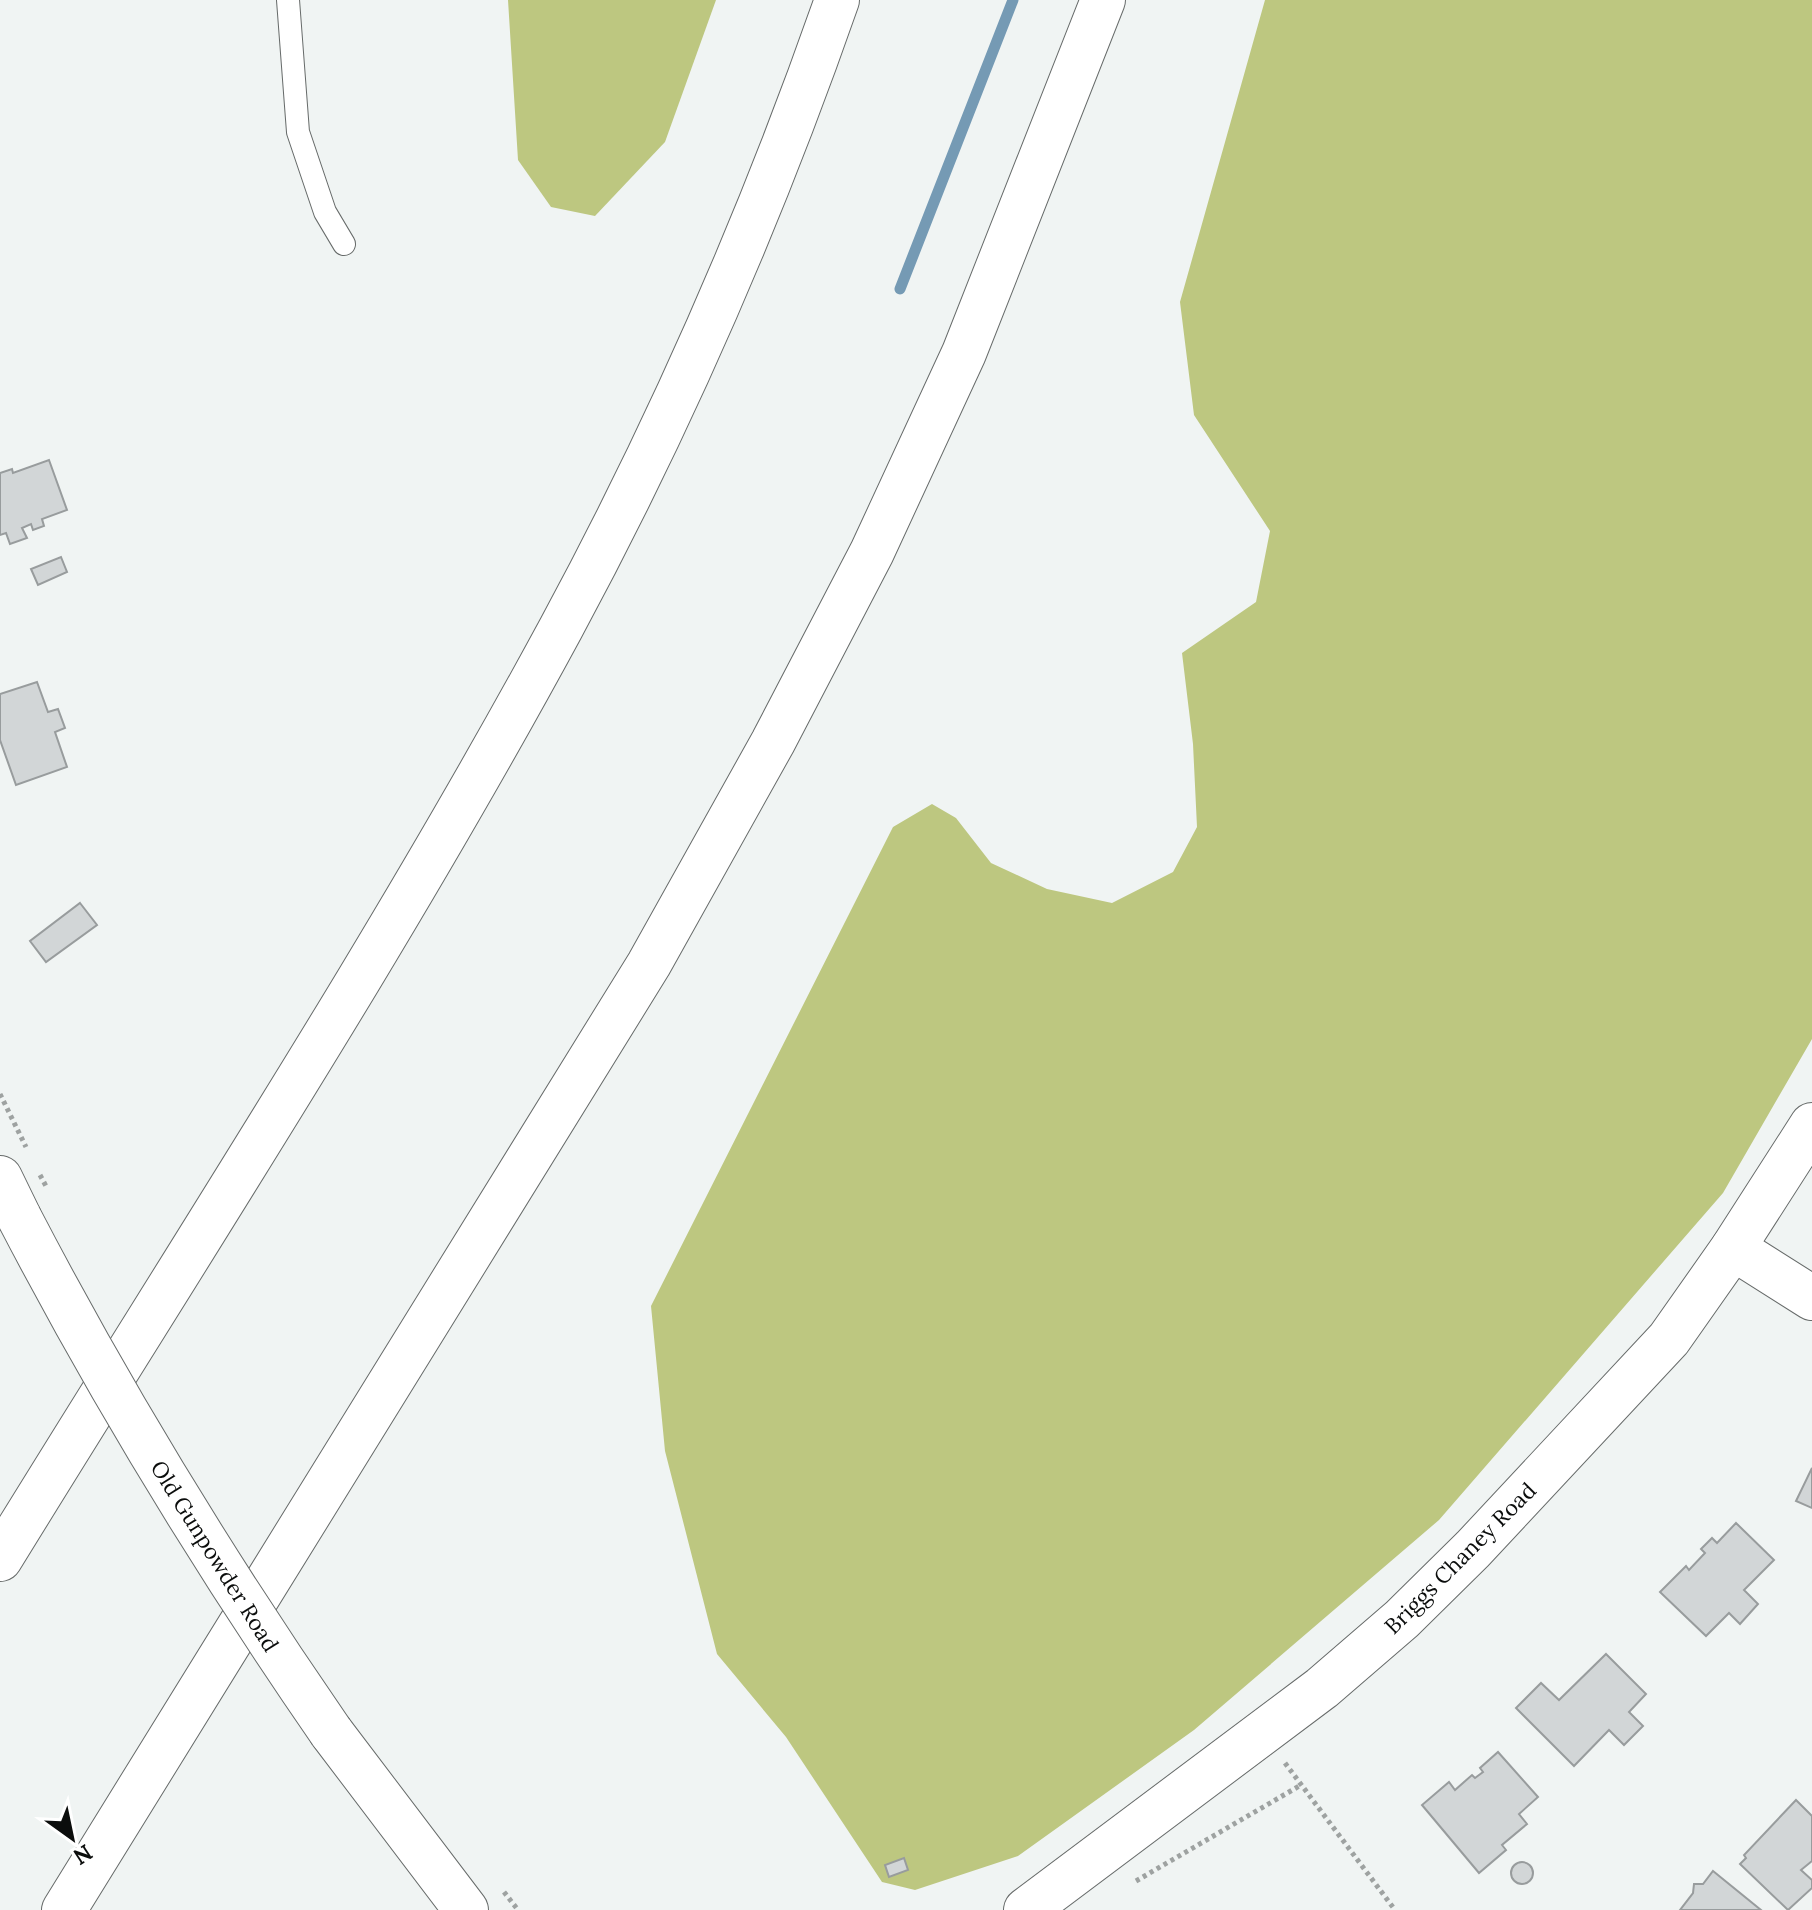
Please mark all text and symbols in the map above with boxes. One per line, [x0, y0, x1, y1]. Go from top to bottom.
street label: Old Gunpowder Road [145, 1455, 285, 1657]
street label: Briggs Chaney Road [1378, 1476, 1542, 1640]
north arrow [32, 1798, 112, 1878]
text: N [68, 1838, 98, 1871]

